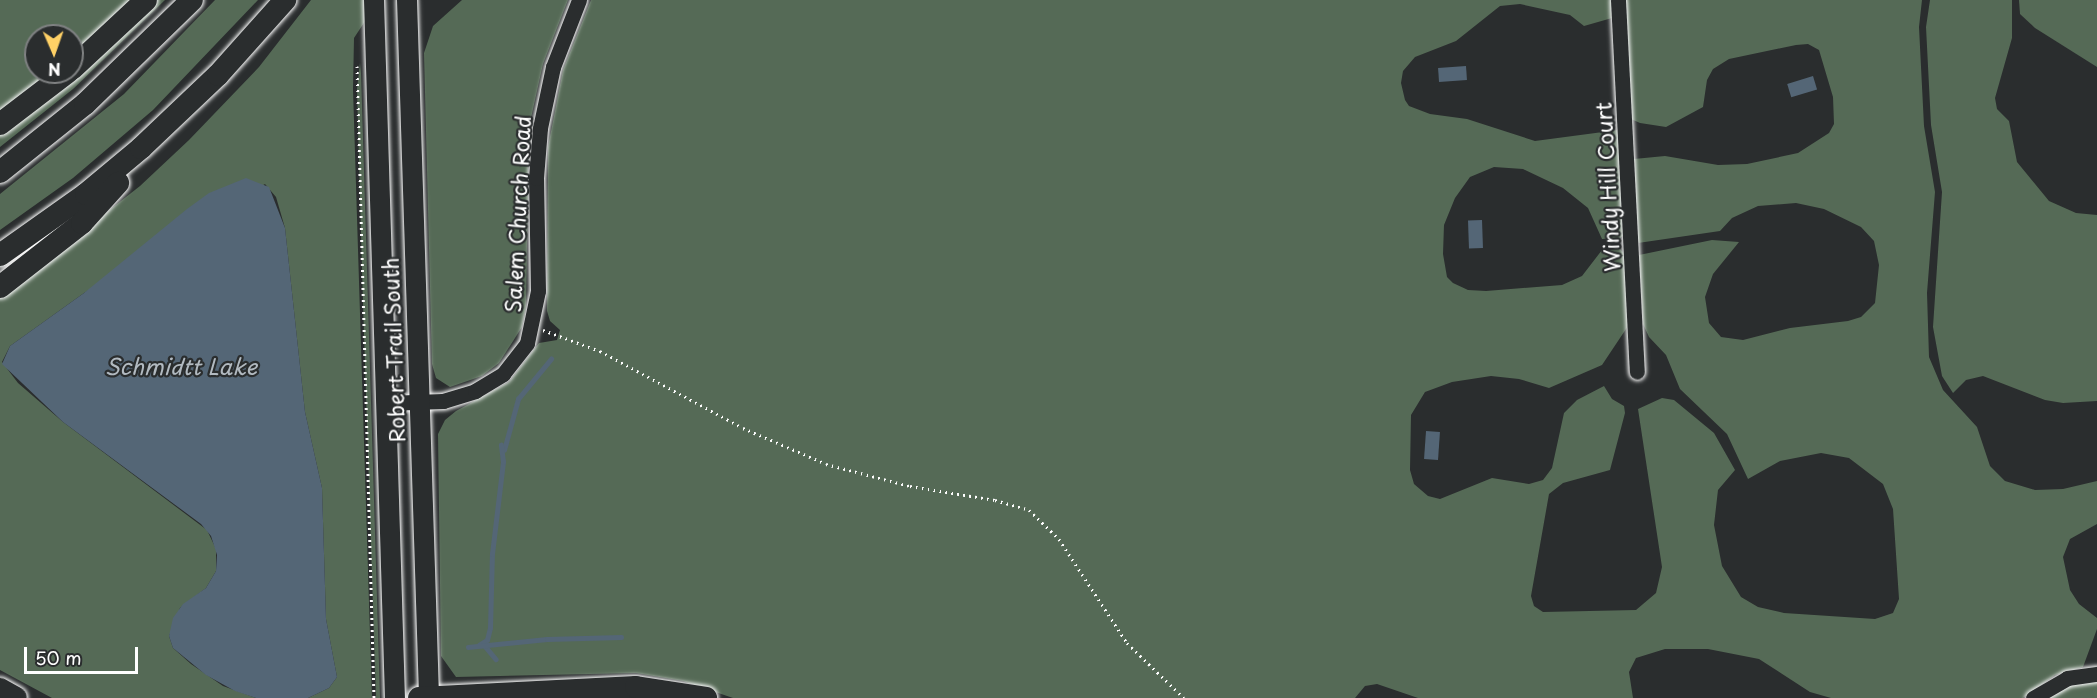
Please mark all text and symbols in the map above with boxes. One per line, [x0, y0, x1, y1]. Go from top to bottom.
north arrow [24, 24, 84, 84]
text: N [48, 58, 61, 82]
street label: Windy Hill Court [1590, 102, 1624, 272]
street label: Salem Church Road [499, 113, 535, 315]
street label: Robert Trail South [377, 257, 409, 443]
water label: Schmidtt Lake [104, 353, 258, 379]
scale bar [27, 635, 141, 673]
text: 50 m [35, 644, 82, 671]

